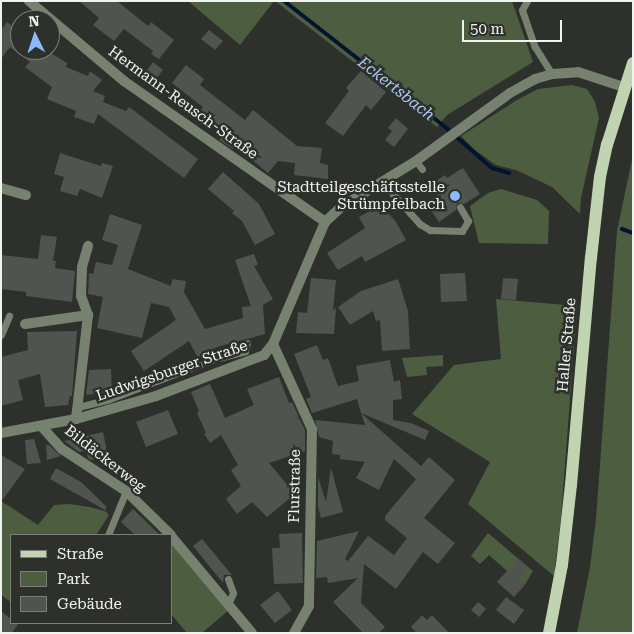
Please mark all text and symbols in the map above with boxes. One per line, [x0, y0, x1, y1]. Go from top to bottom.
north arrow [10, 10, 60, 60]
scale bar [464, 10, 564, 42]
text: N [28, 13, 40, 29]
text: 50 m [470, 20, 504, 38]
street label: Hermann-Reusch-Straße [105, 43, 261, 163]
water label: Eckertsbach [354, 53, 438, 125]
place label: Stadtteilgeschäftsstelle Strümpfelbach [277, 178, 445, 213]
marker: Stadtteilgeschäftsstelle Strümpfelbach [449, 190, 461, 202]
street label: Haller Straße [554, 297, 580, 393]
street label: Ludwigsburger Straße [94, 337, 250, 405]
street label: Bildäckerweg [61, 422, 149, 496]
street label: Flurstraße [285, 449, 305, 523]
legend [10, 534, 172, 624]
text: Straße [57, 545, 104, 563]
text: Park [57, 570, 90, 588]
text: Gebäude [57, 595, 122, 613]

